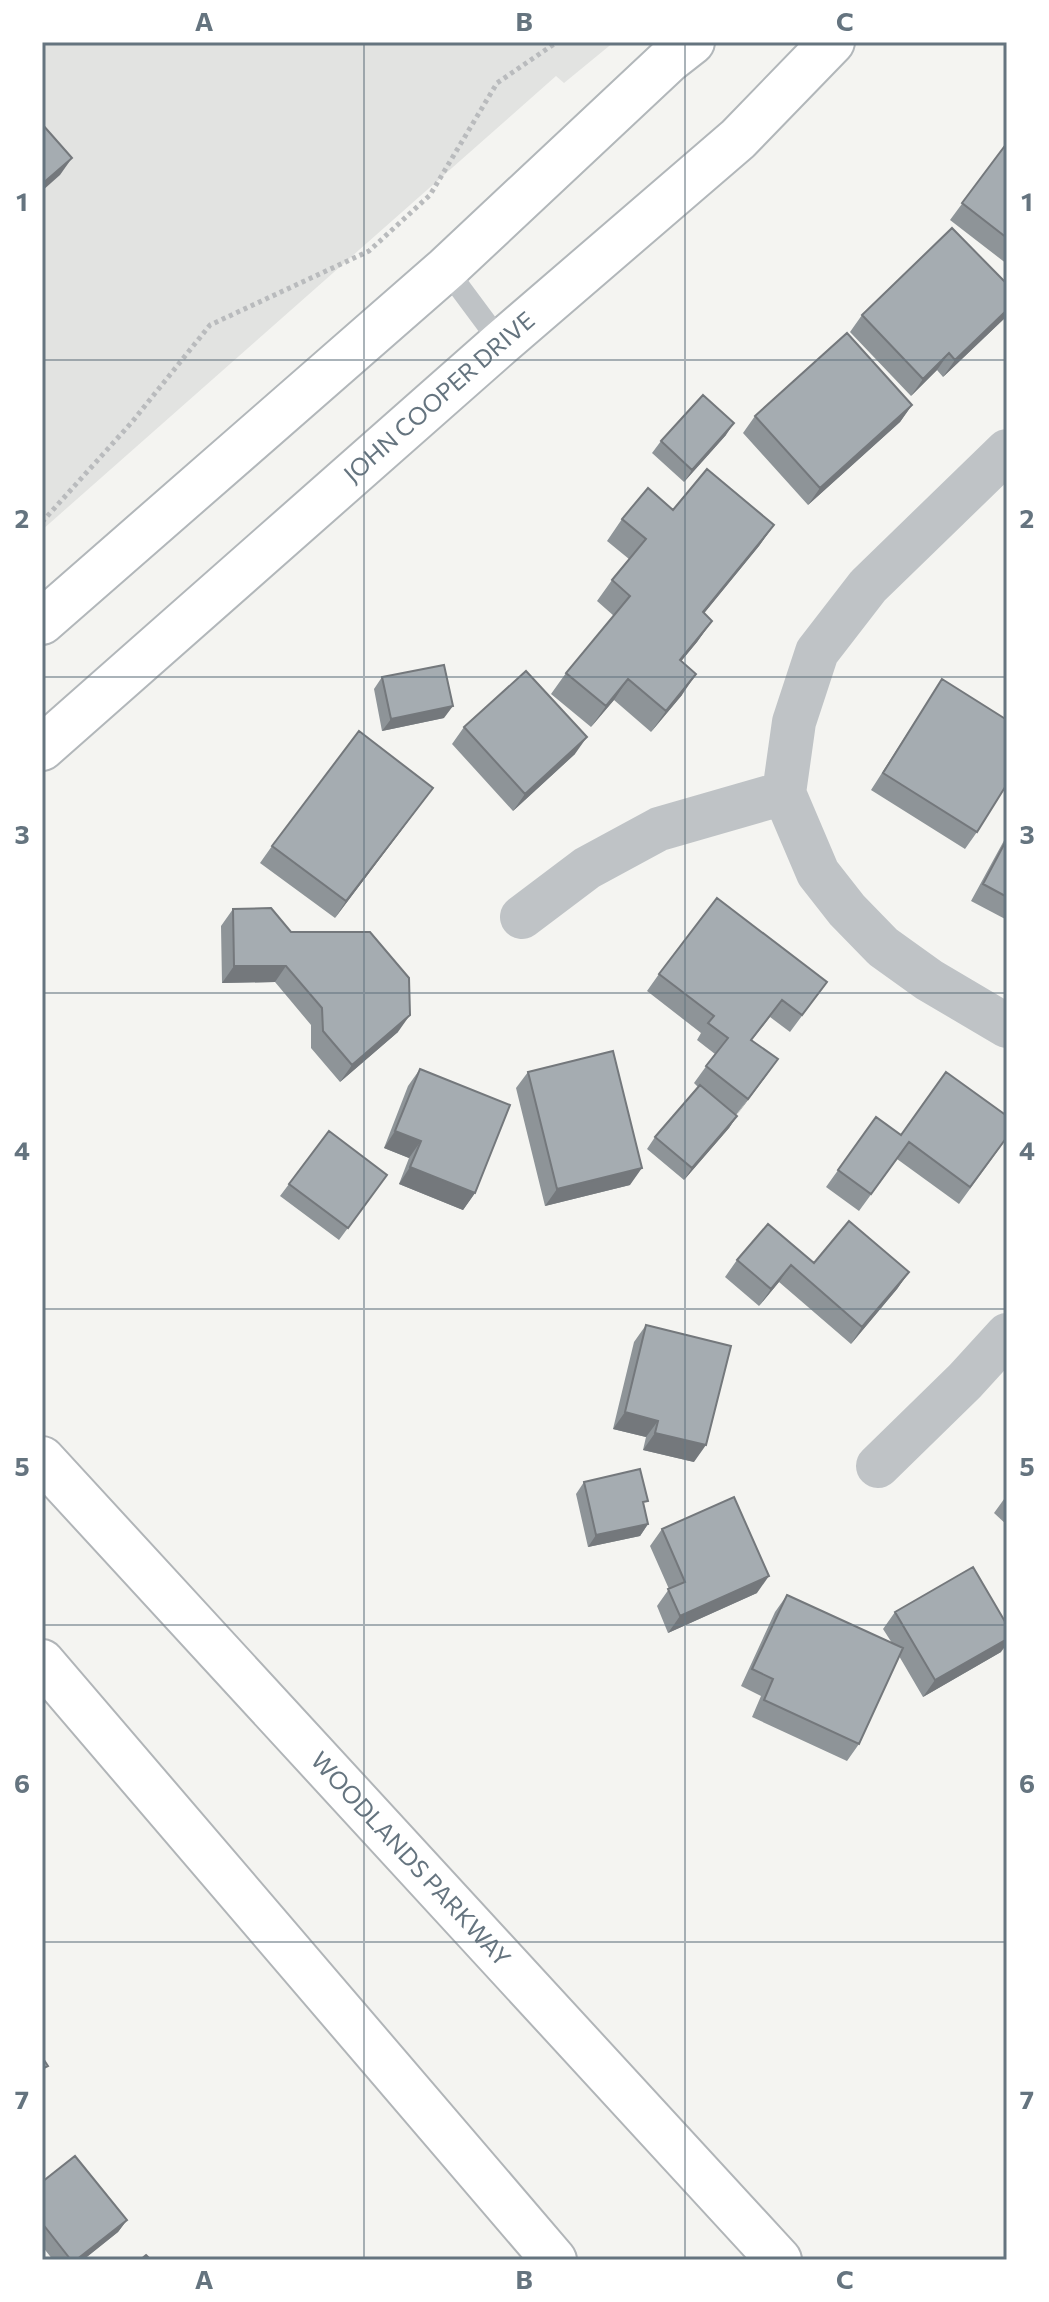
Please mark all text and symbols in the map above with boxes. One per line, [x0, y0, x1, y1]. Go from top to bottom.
text: A [195, 5, 214, 36]
text: B [515, 5, 533, 36]
text: C [836, 5, 854, 36]
text: 1 [16, 185, 28, 216]
text: 1 [1021, 185, 1033, 216]
street label: JOHN COOPER DRIVE [337, 305, 540, 488]
text: 2 [15, 502, 29, 533]
text: 2 [1020, 502, 1034, 533]
text: 3 [14, 818, 30, 849]
text: 3 [1019, 818, 1035, 849]
text: 4 [14, 1134, 30, 1165]
text: 4 [1019, 1134, 1035, 1165]
text: 5 [14, 1450, 30, 1481]
text: 5 [1019, 1450, 1035, 1481]
street label: WOODLANDS PARKWAY [306, 1745, 518, 1972]
text: 6 [14, 1767, 30, 1798]
text: 6 [1019, 1767, 1035, 1798]
text: 7 [15, 2083, 29, 2114]
text: 7 [1020, 2083, 1034, 2114]
text: A [195, 2263, 214, 2294]
text: B [515, 2263, 533, 2294]
text: C [836, 2263, 854, 2294]

